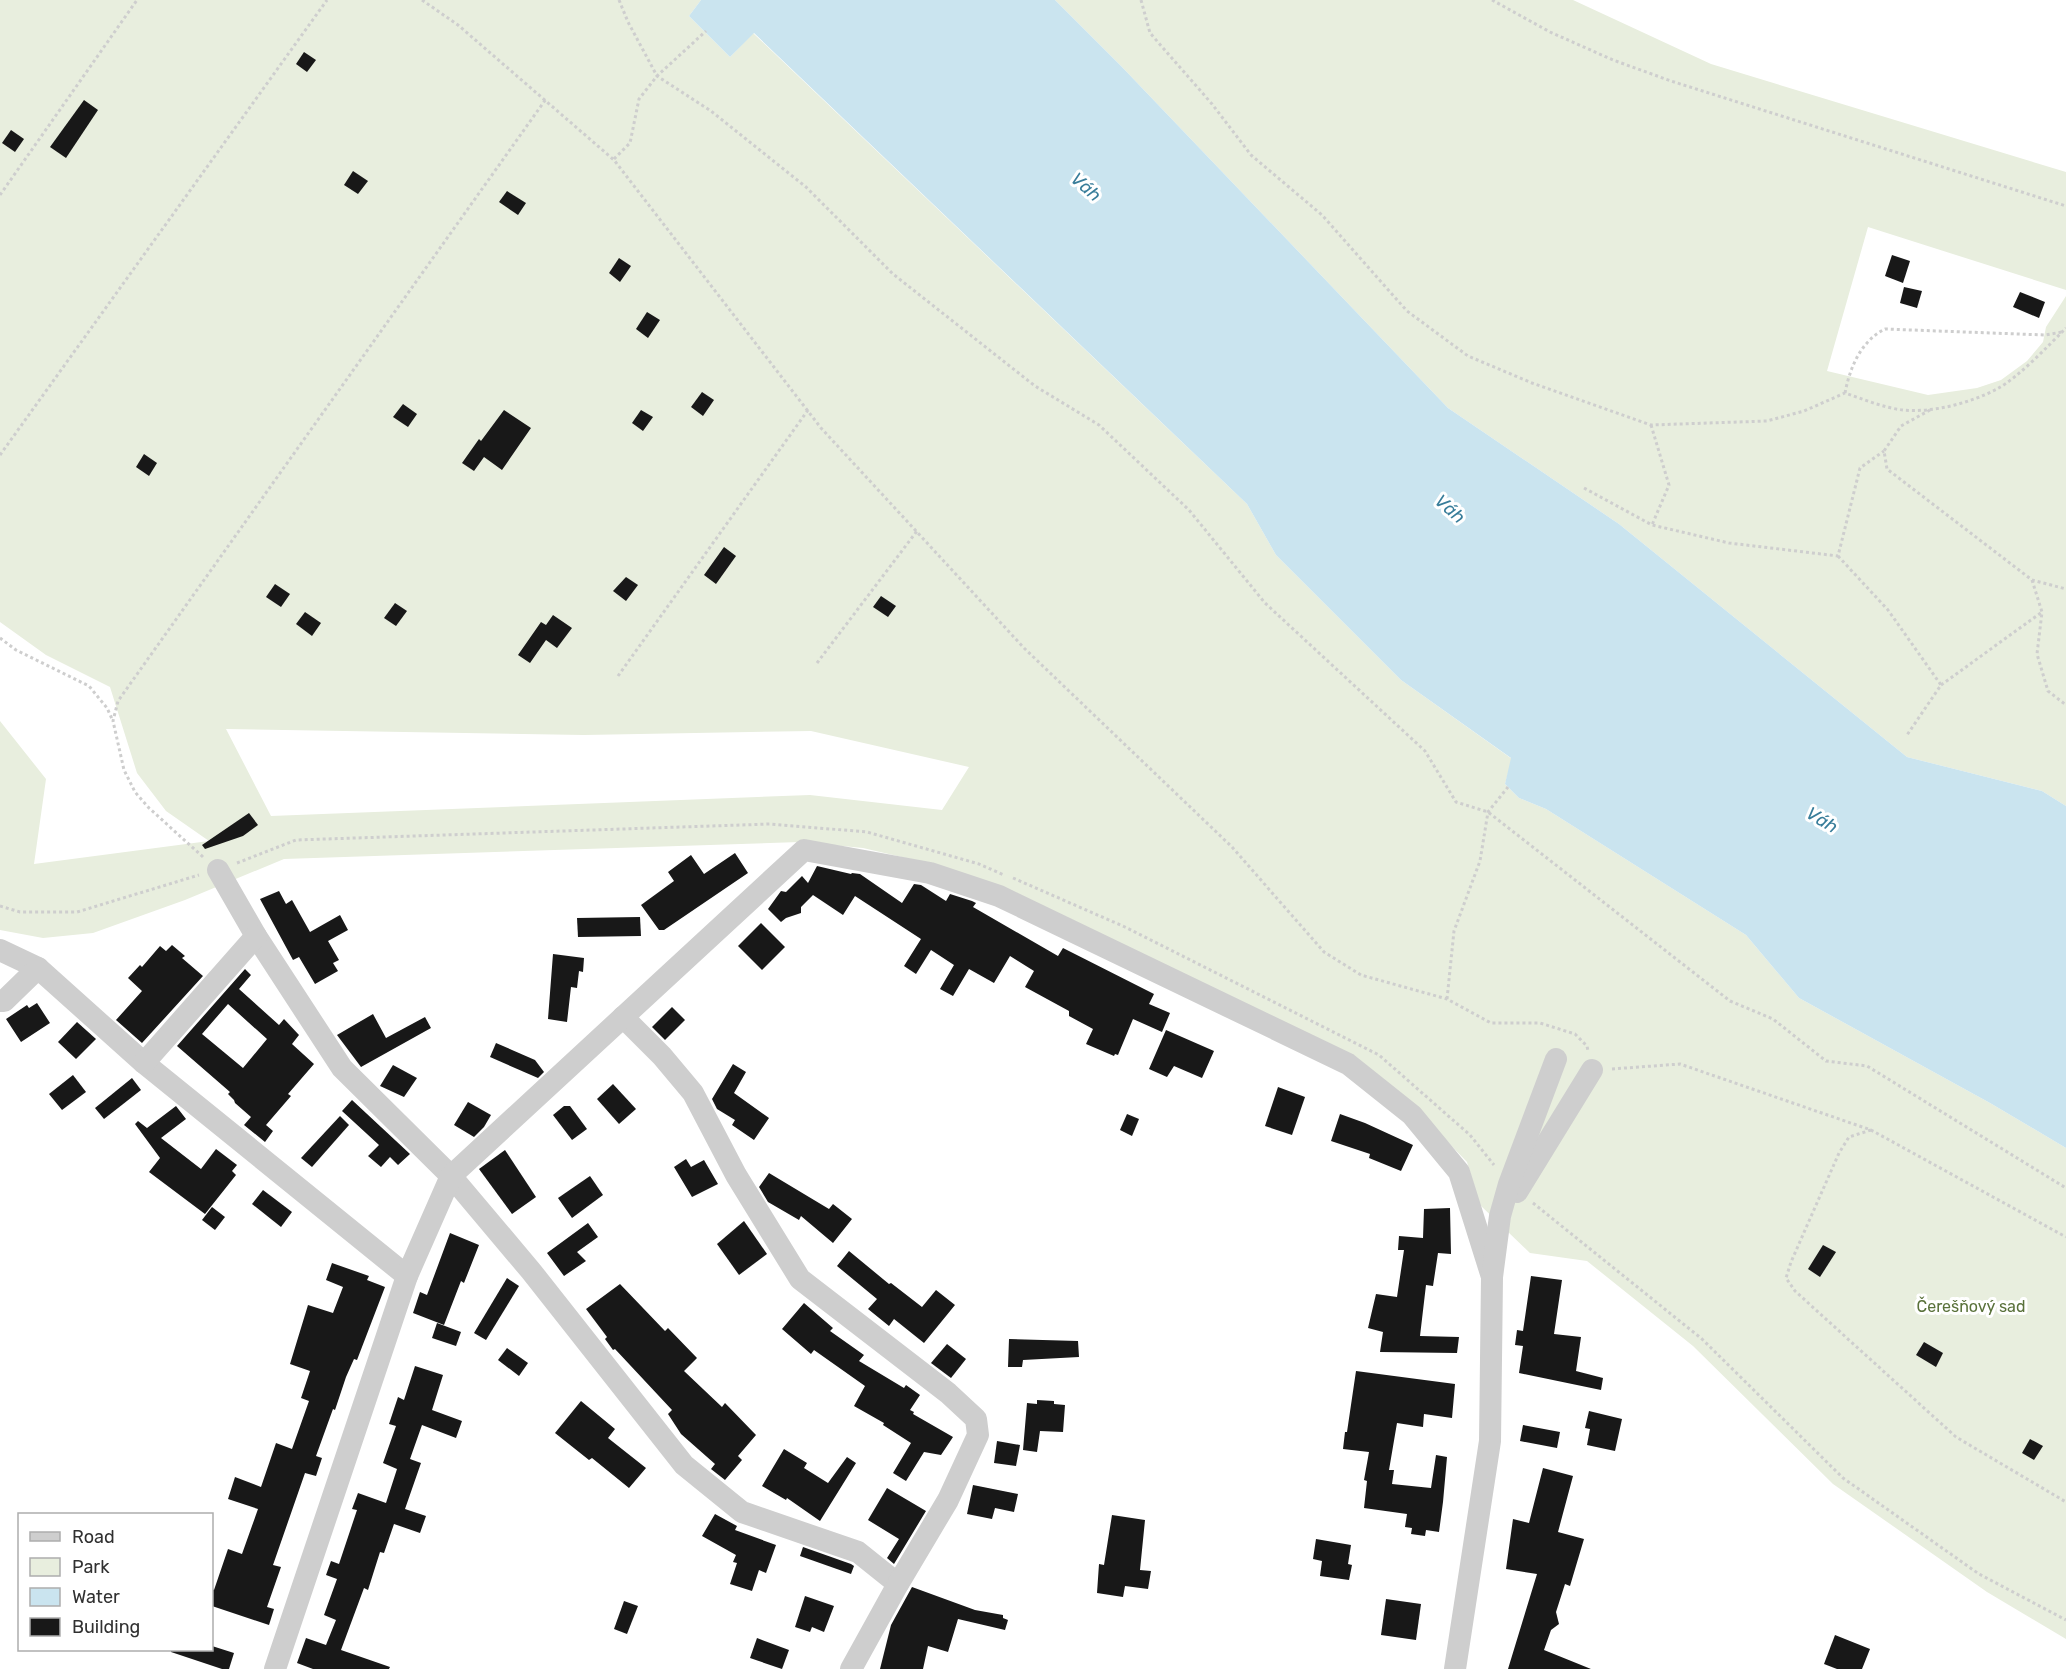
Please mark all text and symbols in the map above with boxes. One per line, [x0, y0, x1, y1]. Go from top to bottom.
water label: Váh [1066, 168, 1106, 206]
water label: Váh [1430, 490, 1470, 528]
water label: Váh [1802, 802, 1842, 838]
park label: Čerešňový sad [1917, 1296, 2025, 1316]
legend [18, 1513, 213, 1651]
text: Road [72, 1526, 115, 1548]
text: Park [72, 1556, 110, 1578]
text: Water [72, 1586, 120, 1608]
text: Building [72, 1616, 140, 1638]

